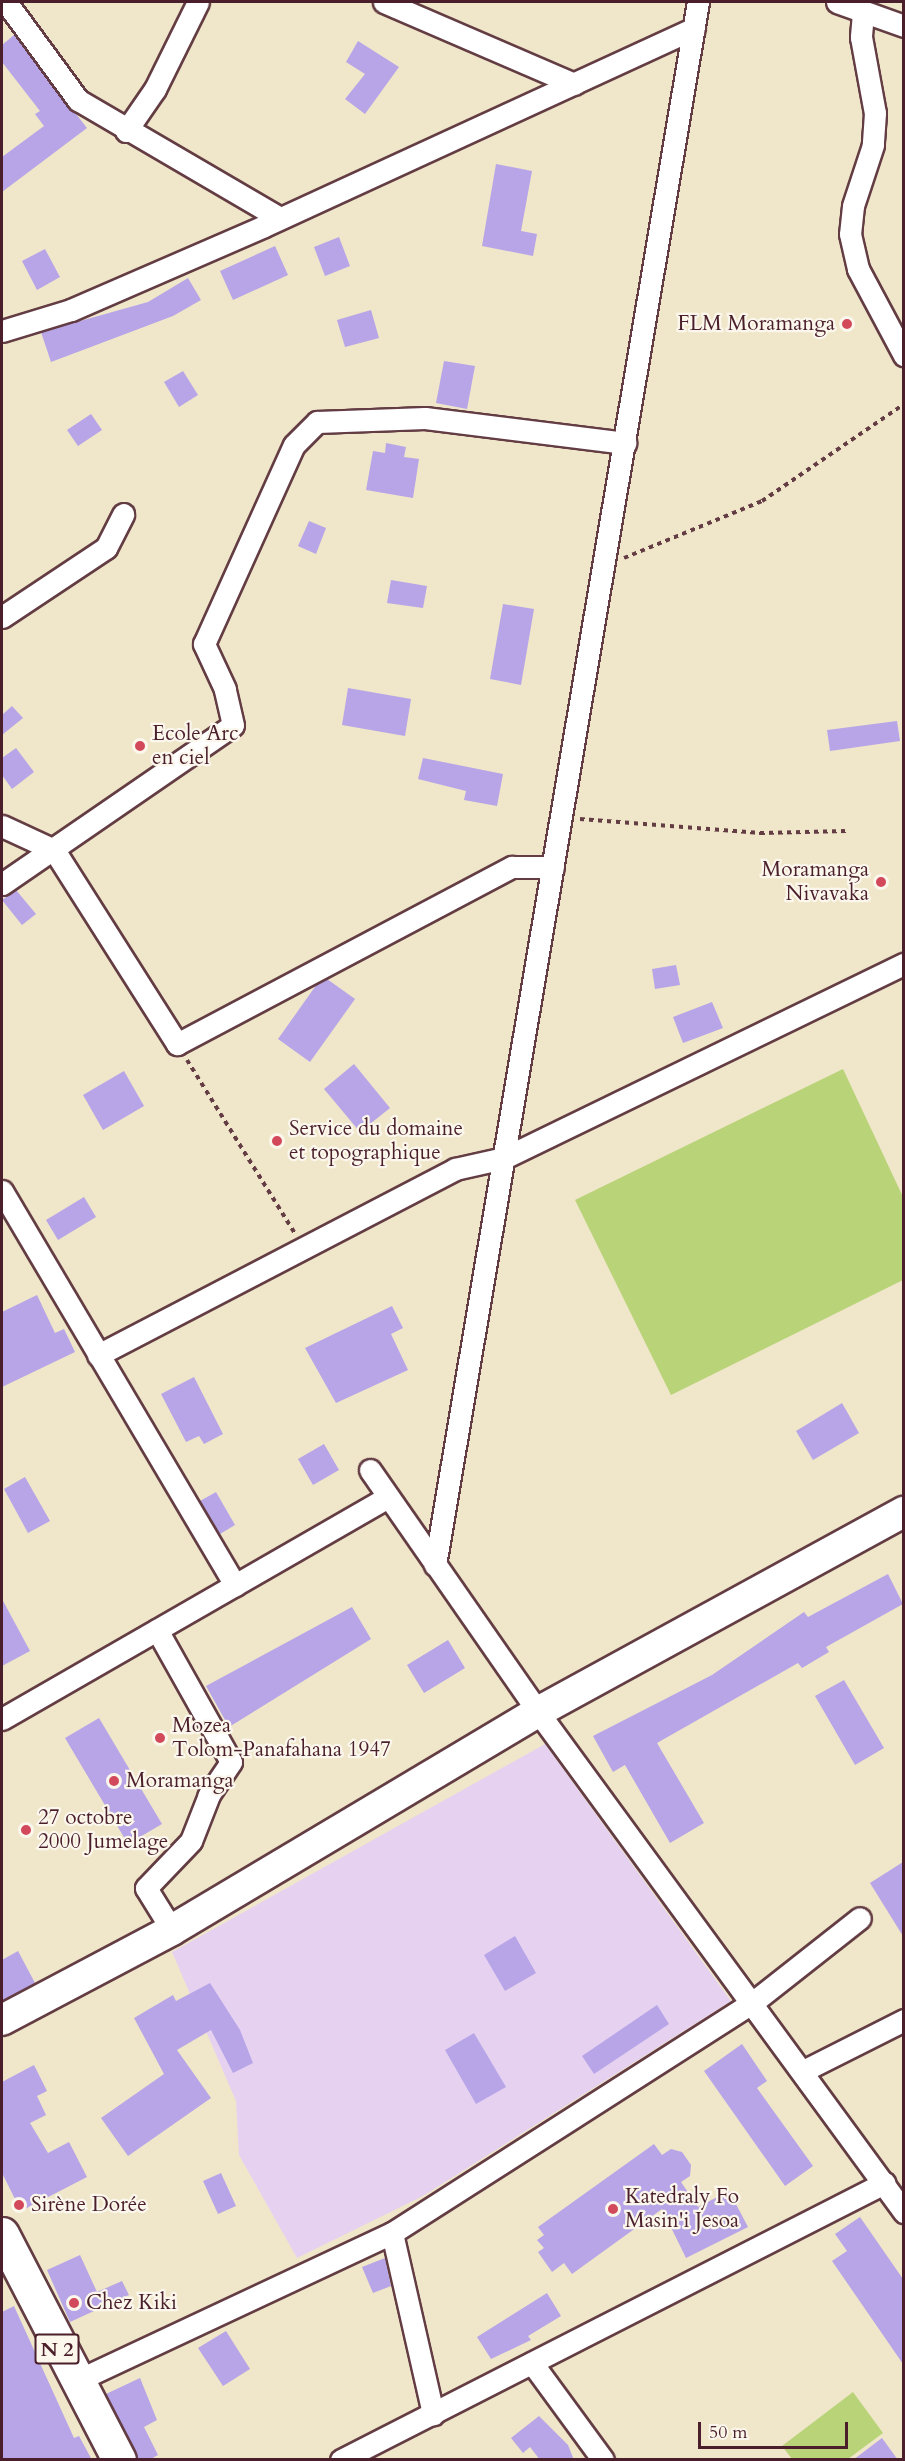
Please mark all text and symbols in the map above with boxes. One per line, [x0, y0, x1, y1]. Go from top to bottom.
place label: FLM Moramanga [677, 311, 835, 337]
marker: FLM Moramanga [840, 317, 854, 331]
place label: Ecole Arc en ciel [152, 721, 239, 771]
marker: Ecole Arc en ciel [133, 739, 147, 753]
place label: Moramanga Nivavaka [762, 857, 869, 907]
marker: Moramanga Nivavaka [874, 875, 888, 889]
place label: Service du domaine et topographique [289, 1116, 463, 1166]
marker: Service du domaine et topographique [270, 1134, 284, 1148]
place label: Mozea Tolom-Panafahana 1947 [172, 1713, 391, 1763]
marker: Mozea Tolom-Panafahana 1947 [153, 1731, 167, 1745]
place label: Moramanga [126, 1768, 233, 1794]
marker: Moramanga [107, 1774, 121, 1788]
place label: 27 octobre 2000 Jumelage [38, 1805, 168, 1855]
marker: 27 octobre 2000 Jumelage [19, 1823, 33, 1837]
place label: Katedraly Fo Masin'i Jesoa [625, 2184, 739, 2234]
place label: Sirène Dorée [31, 2192, 147, 2218]
marker: Sirène Dorée [12, 2198, 26, 2212]
marker: Katedraly Fo Masin'i Jesoa [606, 2202, 620, 2216]
place label: Chez Kiki [86, 2290, 177, 2316]
marker: Chez Kiki [67, 2296, 81, 2310]
road number: N 2 [34, 2332, 80, 2366]
scale bar [701, 2410, 851, 2448]
text: 50 m [709, 2420, 748, 2445]

